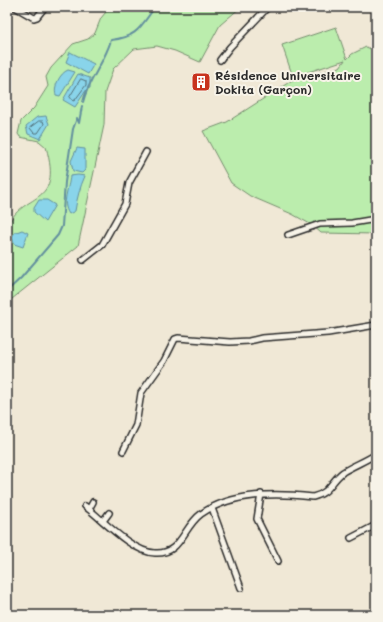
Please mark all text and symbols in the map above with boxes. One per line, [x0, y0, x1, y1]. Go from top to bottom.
place label: Résidence Universitaire Dokita (Garçon) [215, 67, 361, 97]
building icon: Résidence Universitaire Dokita (Garçon) [190, 71, 212, 93]

